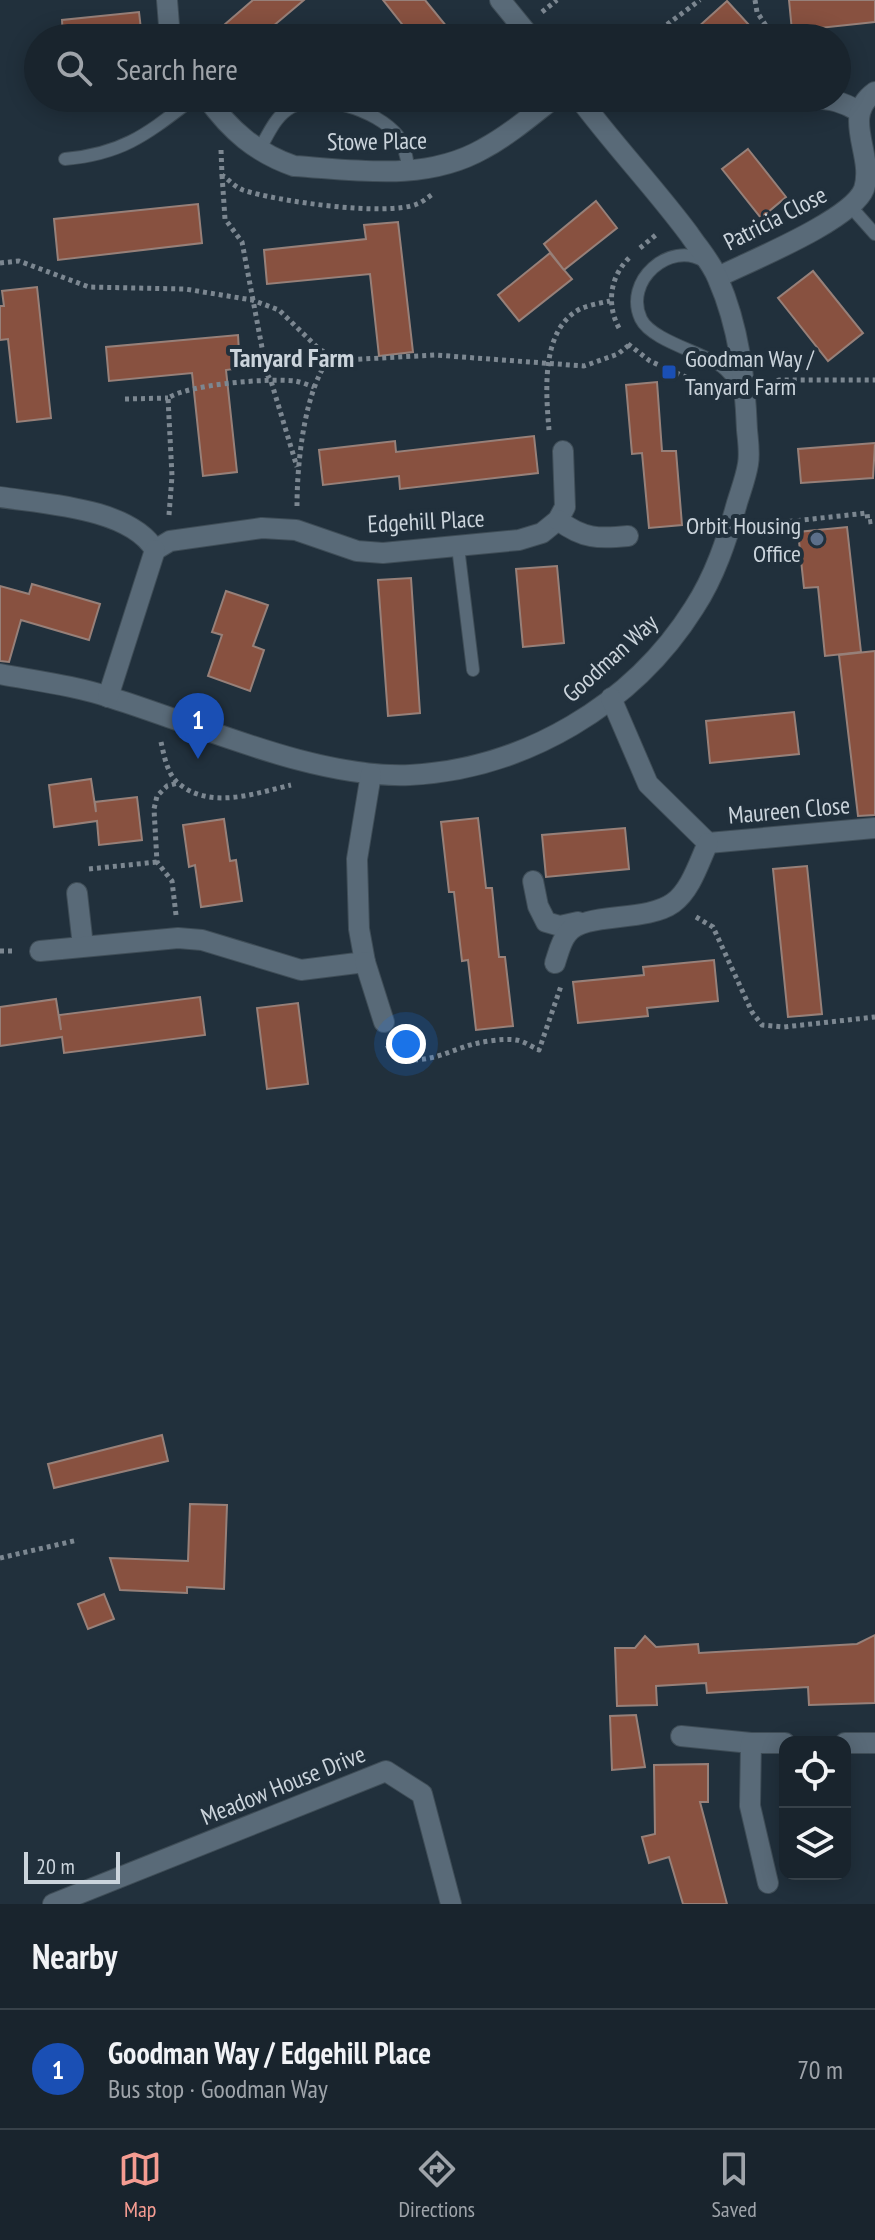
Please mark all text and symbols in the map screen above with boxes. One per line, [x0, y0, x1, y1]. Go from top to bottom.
search box [24, 24, 851, 112]
icon: search [52, 46, 96, 90]
text: Search here [116, 49, 238, 88]
street label: Stowe Place [327, 125, 427, 157]
street label: Patricia Close [718, 179, 832, 257]
district label: Tanyard Farm [230, 341, 354, 374]
place label: Goodman Way / Tanyard Farm [685, 343, 815, 402]
marker: Goodman Way / Tanyard Farm [660, 363, 678, 381]
street label: Edgehill Place [367, 502, 485, 540]
place label: Orbit Housing Office [686, 510, 801, 569]
marker: Orbit Housing Office [808, 530, 826, 548]
street label: Goodman Way [556, 607, 664, 709]
pin: 1 [172, 693, 224, 759]
street label: Maureen Close [727, 789, 851, 831]
your location [386, 1024, 426, 1064]
map controls [779, 1736, 851, 1880]
button: locate [779, 1736, 851, 1808]
street label: Meadow House Drive [196, 1738, 370, 1832]
button: layers [779, 1808, 851, 1880]
scale bar [24, 1848, 120, 1884]
text: 20 m [36, 1852, 75, 1880]
text: Nearby [32, 1934, 117, 1978]
text: Goodman Way / Edgehill Place [108, 2033, 431, 2072]
text: 1 [52, 2053, 64, 2086]
text: 70 m [797, 2053, 843, 2086]
text: Bus stop · Goodman Way [108, 2072, 328, 2105]
tab: Map [118, 2147, 162, 2223]
tab: Directions [399, 2147, 475, 2223]
tab: Saved [711, 2147, 757, 2223]

